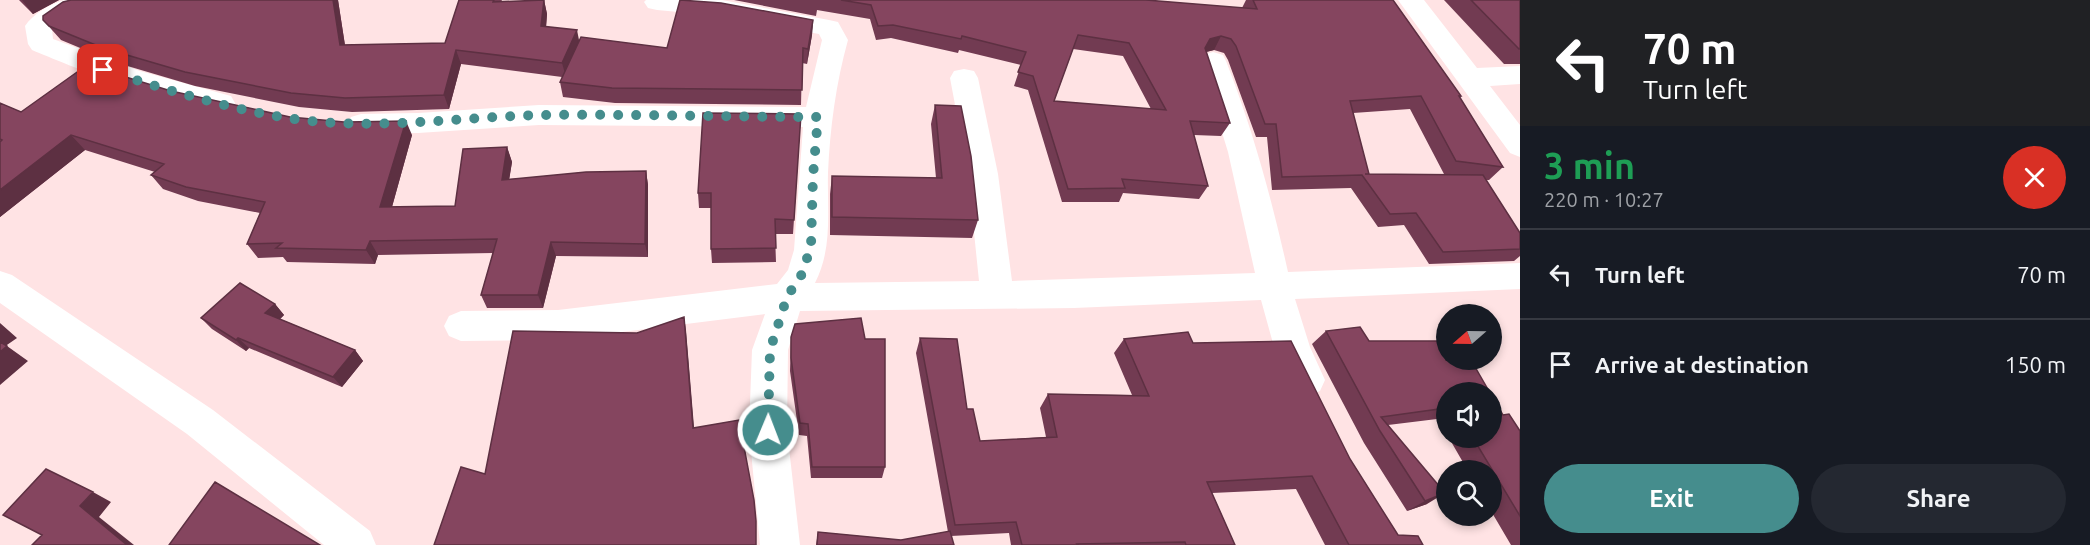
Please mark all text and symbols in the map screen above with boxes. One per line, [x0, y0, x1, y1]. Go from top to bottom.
icon: left [1544, 24, 1622, 102]
text: 70 m [1643, 25, 1737, 72]
pin [77, 44, 128, 95]
icon: arrive [86, 53, 119, 86]
text: Turn left [1643, 74, 1747, 104]
text: 3 min [1544, 145, 1635, 186]
button: close [2003, 146, 2066, 209]
text: 220 m · 10:27 [1544, 188, 1664, 211]
icon: left [1544, 258, 1577, 291]
text: Turn left [1595, 262, 1685, 287]
text: 70 m [2017, 262, 2066, 287]
north arrow [1436, 304, 1502, 370]
map controls [1436, 304, 1502, 526]
icon: arrive [1544, 348, 1577, 381]
text: Arrive at destination [1595, 352, 1809, 377]
text: 150 m [2005, 352, 2066, 377]
button: sound [1436, 382, 1502, 448]
position arrow [736, 398, 800, 462]
button: search [1436, 460, 1502, 526]
button: Exit [1544, 464, 1799, 533]
button: Share [1811, 464, 2066, 533]

